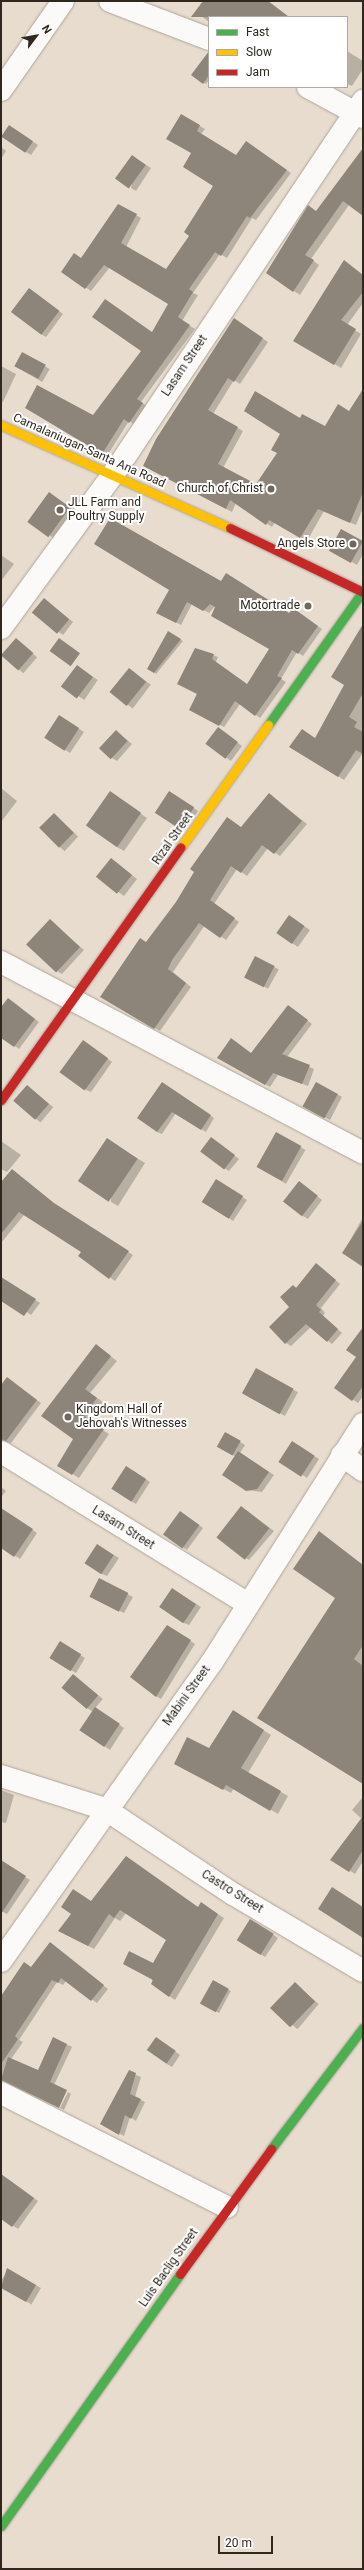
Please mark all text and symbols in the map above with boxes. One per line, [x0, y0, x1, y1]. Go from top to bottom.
north arrow [16, 16, 56, 56]
legend [208, 16, 348, 88]
text: N [39, 23, 54, 36]
text: Fast [246, 25, 269, 39]
text: Slow [246, 45, 272, 59]
text: Jam [246, 65, 270, 79]
street label: Lasam Street [159, 333, 211, 399]
street label: Camalaniugan-Santa Ana Road [11, 411, 167, 491]
place label: Church of Christ [177, 482, 263, 496]
marker: Church of Christ [266, 484, 276, 494]
place label: JLL Farm and Poultry Supply [68, 496, 144, 524]
marker: JLL Farm and Poultry Supply [55, 505, 65, 515]
place label: Angels Store [277, 537, 345, 551]
marker: Angels Store [348, 539, 358, 549]
place label: Motortrade [240, 599, 300, 613]
marker: Motortrade [303, 601, 313, 611]
street label: Rizal Street [150, 810, 196, 868]
place label: Kingdom Hall of Jehovah's Witnesses [76, 1403, 187, 1431]
marker: Kingdom Hall of Jehovah's Witnesses [63, 1412, 73, 1422]
street label: Lasam Street [89, 1503, 157, 1553]
street label: Mabini Street [160, 1663, 214, 1729]
street label: Castro Street [199, 1867, 265, 1917]
street label: Luis Baclig Street [137, 2226, 201, 2310]
scale bar [220, 2528, 275, 2554]
text: 20 m [225, 2536, 252, 2550]

